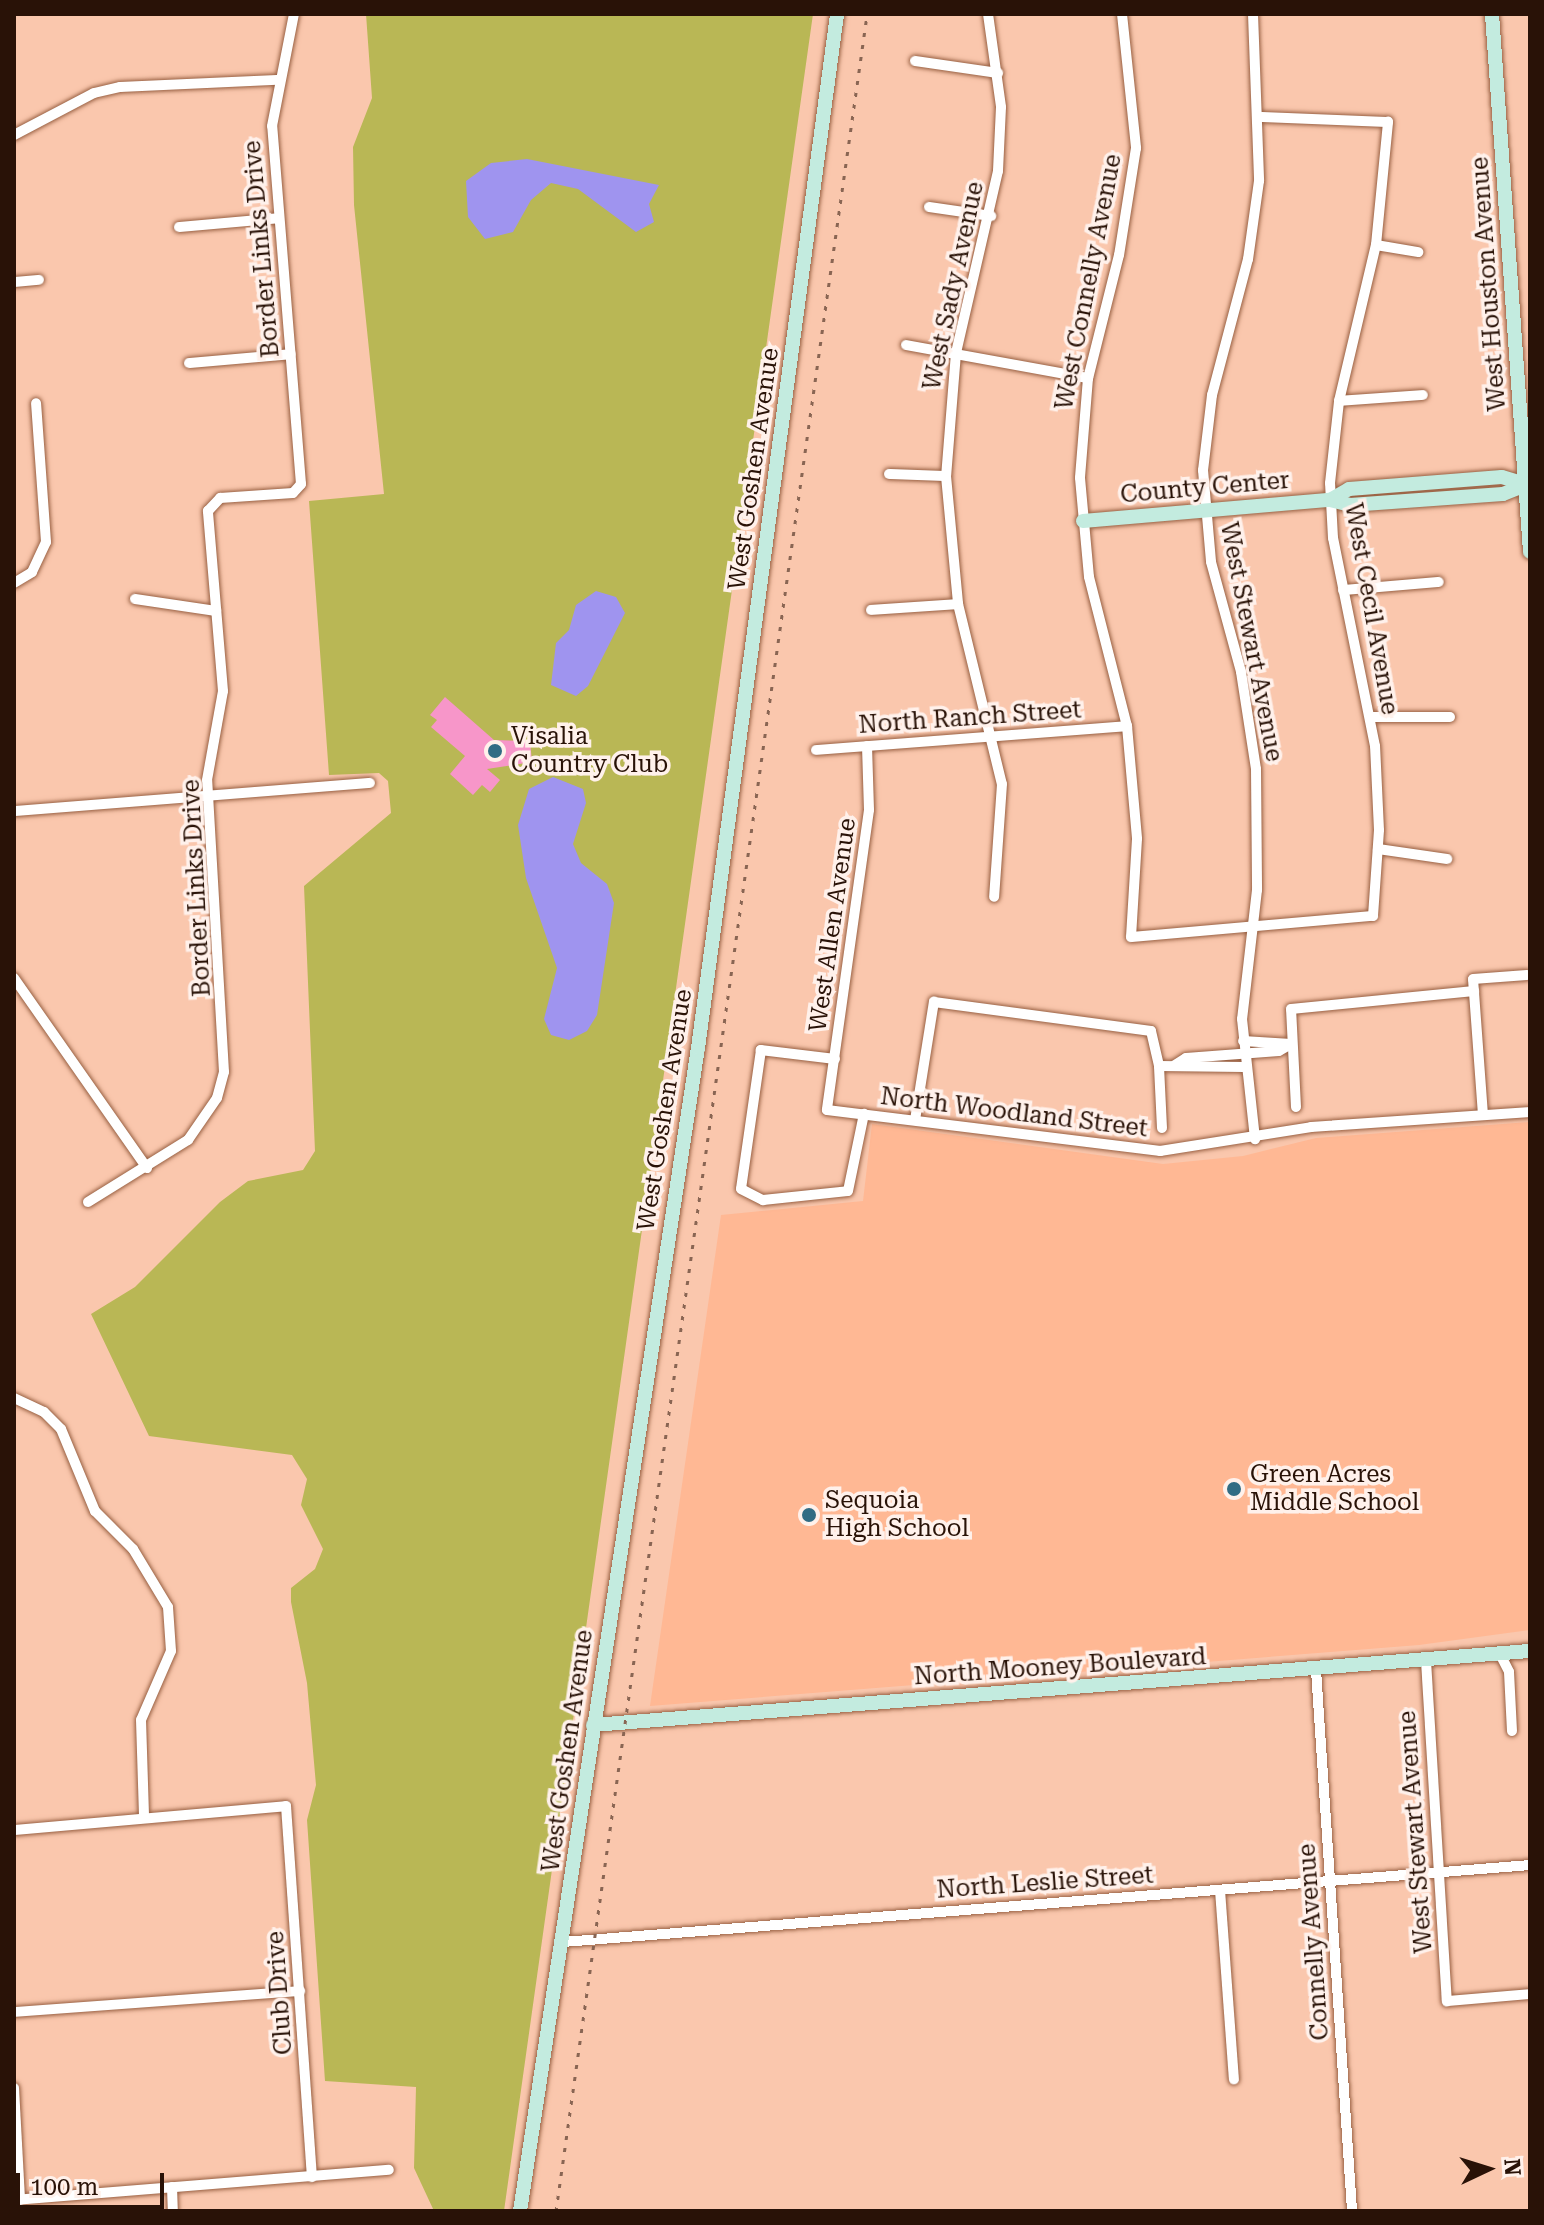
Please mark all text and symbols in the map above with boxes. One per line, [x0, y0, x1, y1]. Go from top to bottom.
street label: Border Links Drive [238, 139, 286, 359]
street label: West Connelly Avenue [1050, 152, 1128, 412]
street label: West Houston Avenue [1466, 156, 1512, 412]
street label: West Sady Avenue [918, 179, 990, 393]
street label: West Goshen Avenue [723, 346, 785, 592]
street label: County Center [1119, 466, 1291, 510]
street label: West Cecil Avenue [1338, 501, 1404, 717]
street label: West Stewart Avenue [1214, 520, 1288, 764]
street label: North Ranch Street [858, 696, 1082, 740]
place label: Visalia Country Club [511, 723, 668, 779]
marker: Visalia Country Club [486, 742, 504, 760]
street label: Border Links Drive [177, 779, 217, 997]
street label: West Allen Avenue [804, 816, 862, 1034]
street label: West Goshen Avenue [632, 987, 698, 1233]
street label: North Woodland Street [879, 1082, 1149, 1144]
place label: Green Acres Middle School [1250, 1461, 1419, 1517]
marker: Green Acres Middle School [1225, 1480, 1243, 1498]
place label: Sequoia High School [825, 1487, 969, 1543]
marker: Sequoia High School [800, 1506, 818, 1524]
street label: West Goshen Avenue [537, 1628, 599, 1874]
street label: North Mooney Boulevard [913, 1642, 1207, 1692]
street label: West Stewart Avenue [1393, 1710, 1439, 1954]
street label: Connelly Avenue [1293, 1843, 1335, 2041]
street label: North Leslie Street [936, 1861, 1154, 1905]
street label: Club Drive [261, 1930, 299, 2056]
north arrow [1448, 2129, 1528, 2209]
scale bar [20, 2157, 168, 2207]
text: N [1499, 2158, 1526, 2177]
text: 100 m [30, 2173, 98, 2201]

